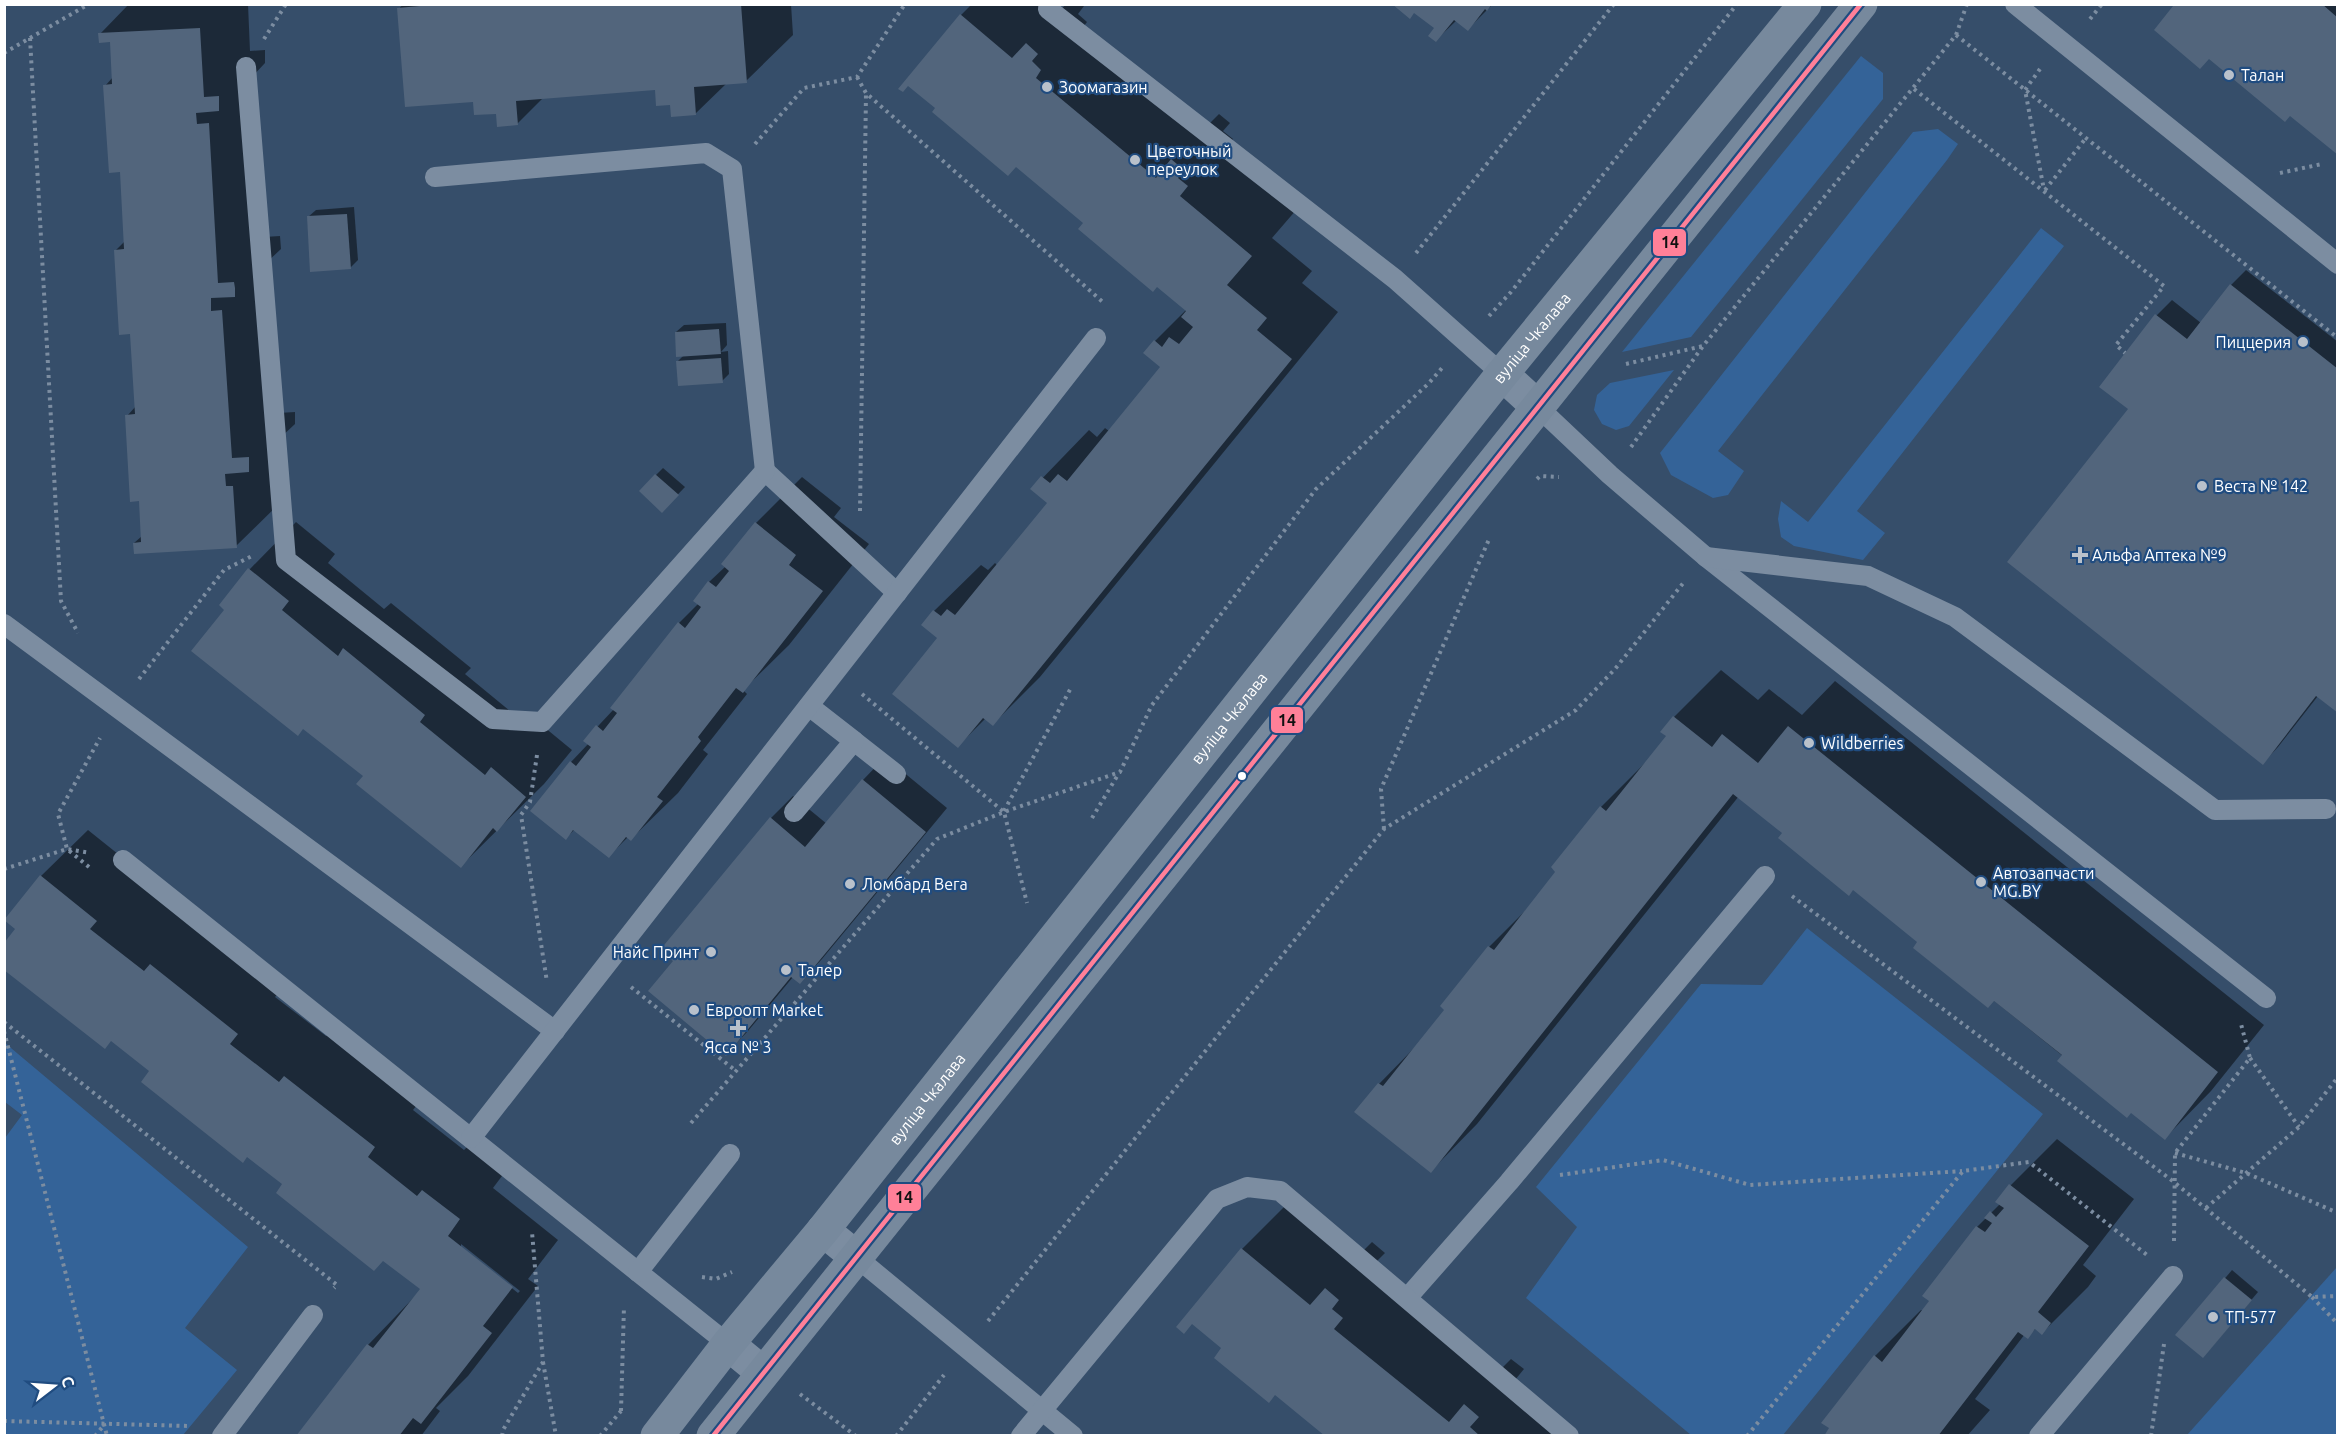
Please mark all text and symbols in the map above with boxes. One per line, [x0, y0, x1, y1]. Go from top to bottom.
place label: Талан [2241, 66, 2284, 84]
marker: Талан [2222, 68, 2236, 82]
place label: Зоомагазин [1059, 78, 1148, 96]
marker: Зоомагазин [1040, 80, 1054, 94]
place label: Цветочный переулок [1147, 142, 1232, 178]
marker: Цветочный переулок [1128, 153, 1142, 167]
line badge: 14 [1652, 228, 1687, 257]
text: 14 [1661, 233, 1679, 251]
street label: вуліца Чкалава [1489, 289, 1574, 387]
place label: Пиццерия [2216, 333, 2291, 351]
marker: Пиццерия [2296, 335, 2310, 349]
place label: Веста № 142 [2214, 477, 2308, 495]
marker: Веста № 142 [2195, 479, 2209, 493]
place label: Альфа Аптека №9 [2092, 546, 2227, 564]
marker: Альфа Аптека №9 [2073, 548, 2087, 562]
street label: вуліца Чкалава [1187, 669, 1271, 767]
line badge: 14 [1270, 706, 1304, 734]
text: 14 [1278, 711, 1296, 729]
place label: Wildberries [1821, 734, 1904, 752]
marker: Wildberries [1802, 736, 1816, 750]
unlabelled marker [1236, 770, 1248, 782]
place label: Автозапчасти MG.BY [1993, 864, 2094, 900]
place label: Ломбард Вега [862, 875, 968, 893]
marker: Автозапчасти MG.BY [1974, 875, 1988, 889]
marker: Ломбард Вега [843, 877, 857, 891]
place label: Найс Принт [613, 943, 699, 961]
marker: Найс Принт [704, 945, 718, 959]
place label: Талер [798, 961, 842, 979]
marker: Талер [779, 963, 793, 977]
place label: Евроопт Market [706, 1001, 824, 1019]
marker: Евроопт Market [687, 1003, 701, 1017]
marker: Ясса № 3 [731, 1021, 745, 1035]
place label: Ясса № 3 [704, 1038, 772, 1056]
street label: вуліца Чкалава [885, 1049, 969, 1148]
line badge: 14 [887, 1183, 922, 1212]
text: 14 [895, 1188, 913, 1206]
place label: ТП-577 [2225, 1308, 2277, 1326]
marker: ТП-577 [2206, 1310, 2220, 1324]
north arrow [24, 1356, 84, 1416]
text: С [58, 1374, 78, 1389]

